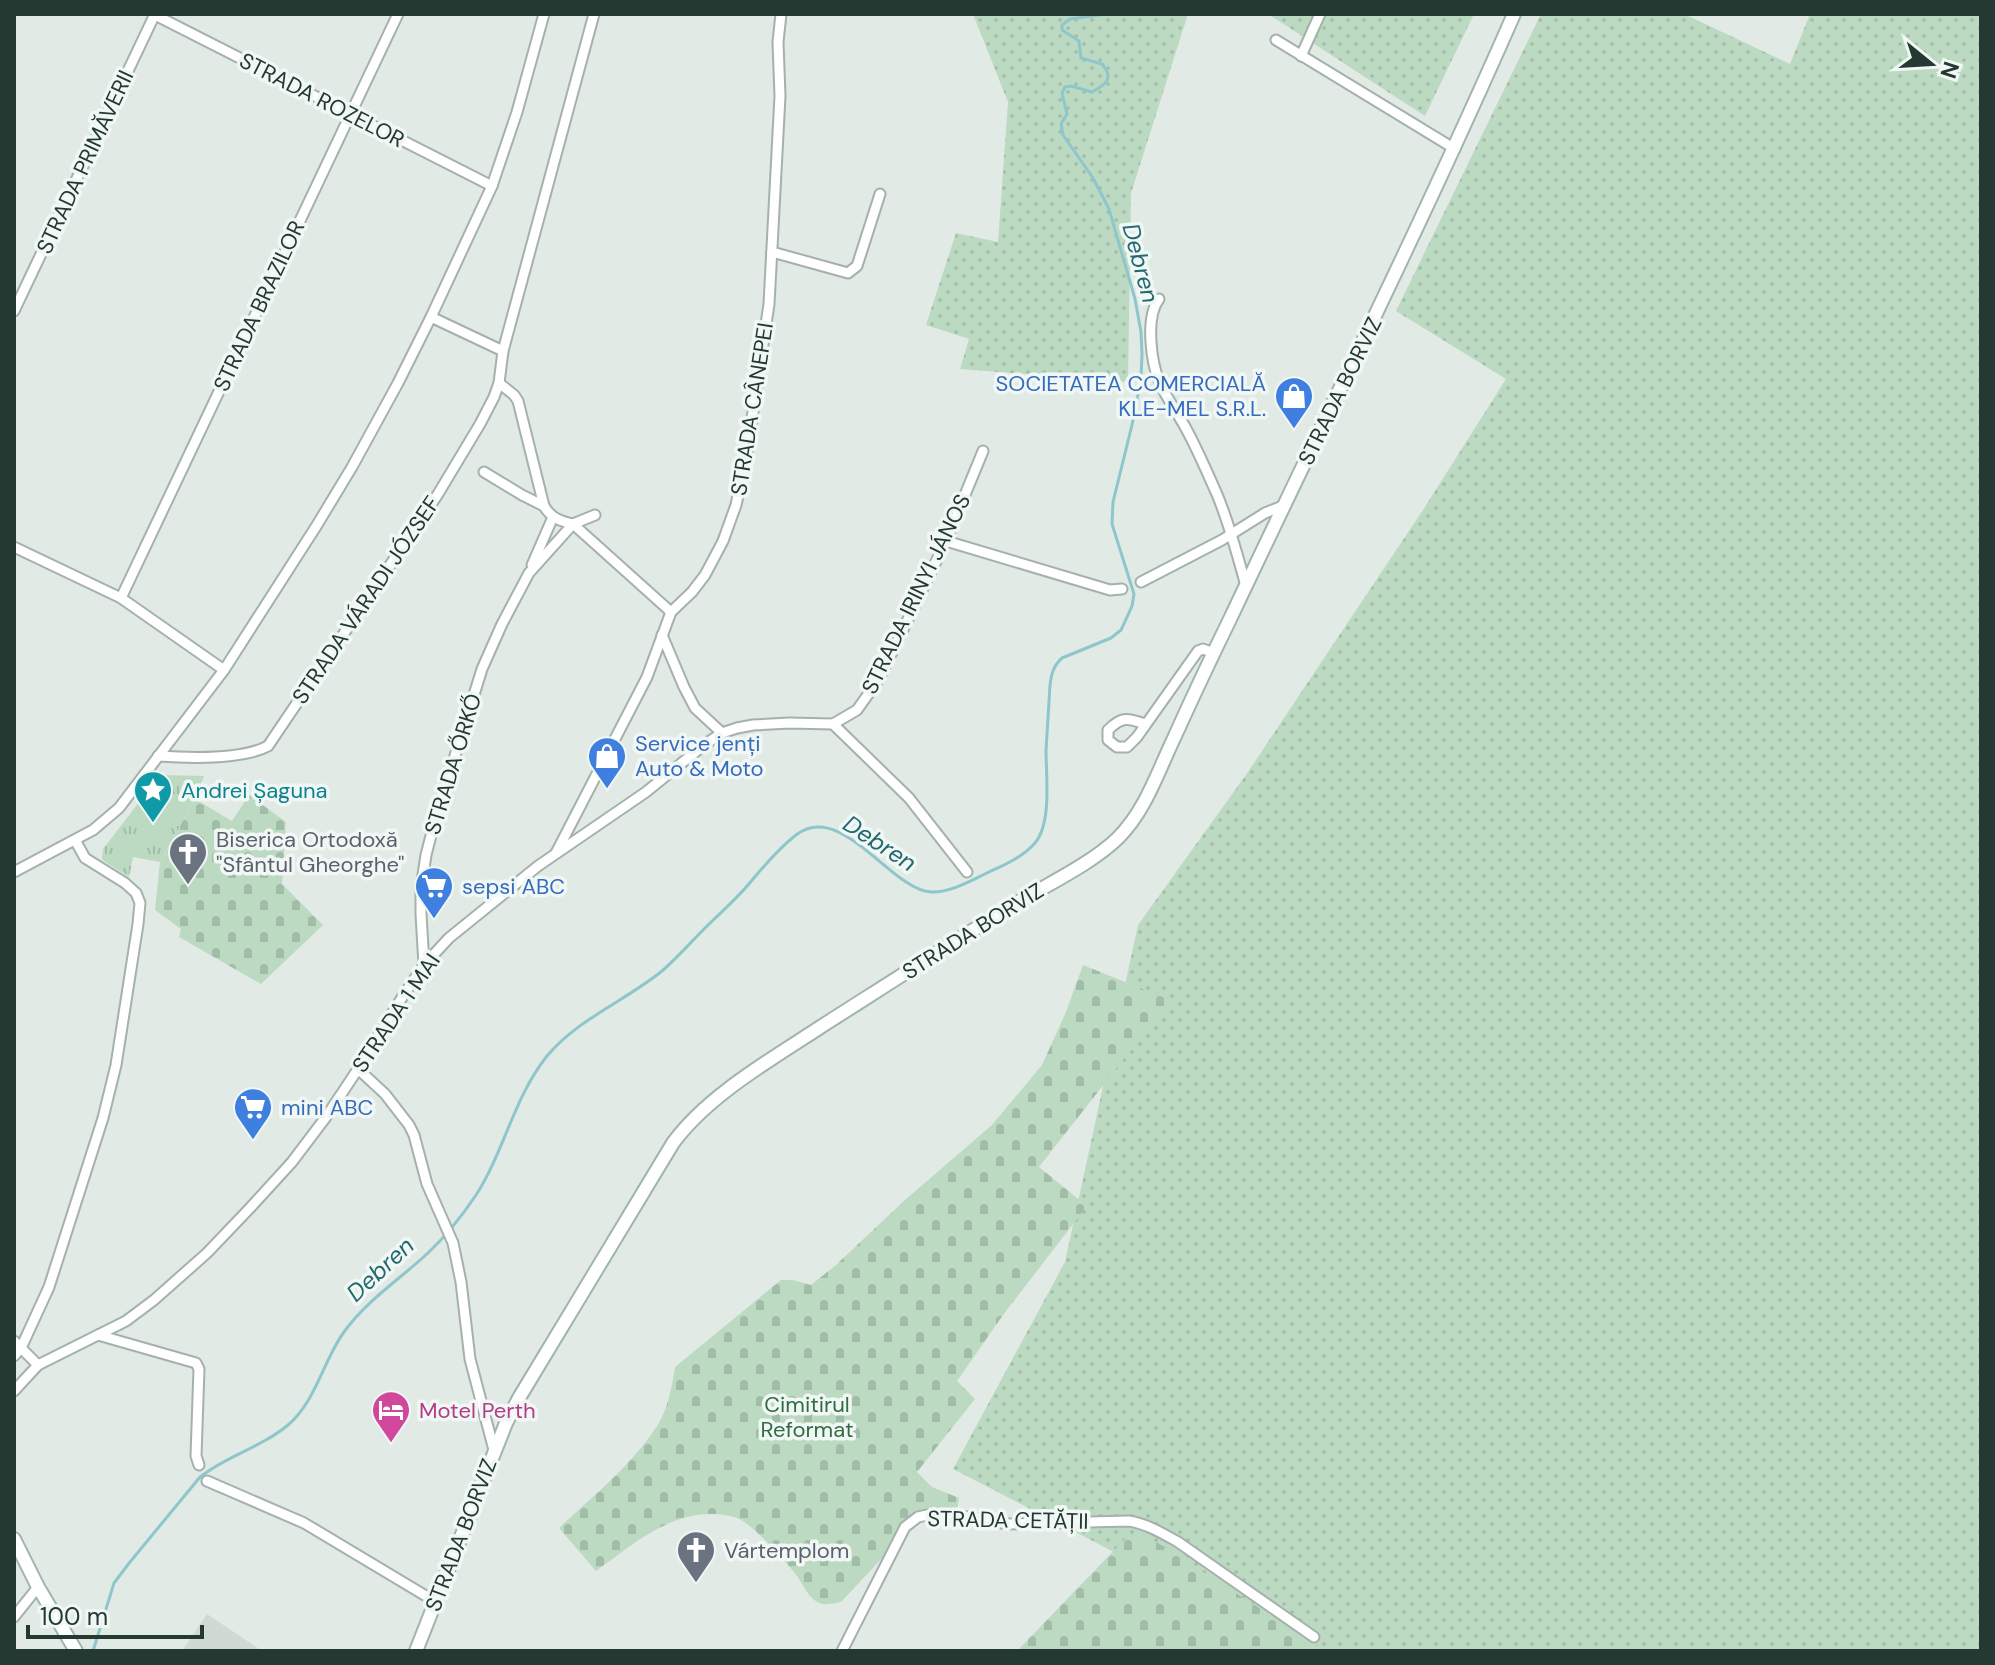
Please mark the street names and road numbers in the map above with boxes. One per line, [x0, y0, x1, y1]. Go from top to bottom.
street label: STRADA ROZELOR [235, 46, 409, 154]
street label: STRADA PRIMĂVERII [30, 66, 140, 258]
street label: STRADA BRAZILOR [207, 216, 311, 396]
street label: STRADA BORVIZ [1292, 312, 1388, 470]
street label: STRADA CÂNEPEI [724, 320, 780, 498]
street label: STRADA IRINYI JÁNOS [855, 489, 977, 699]
street label: STRADA VÁRADI JÓZSEF [286, 490, 447, 710]
street label: STRADA ŐRKŐ [418, 690, 488, 838]
street label: STRADA BORVIZ [897, 876, 1049, 986]
street label: STRADA 1 MAI [345, 948, 447, 1078]
street label: STRADA BORVIZ [419, 1454, 503, 1616]
street label: STRADA CETĂȚII [927, 1504, 1089, 1536]

